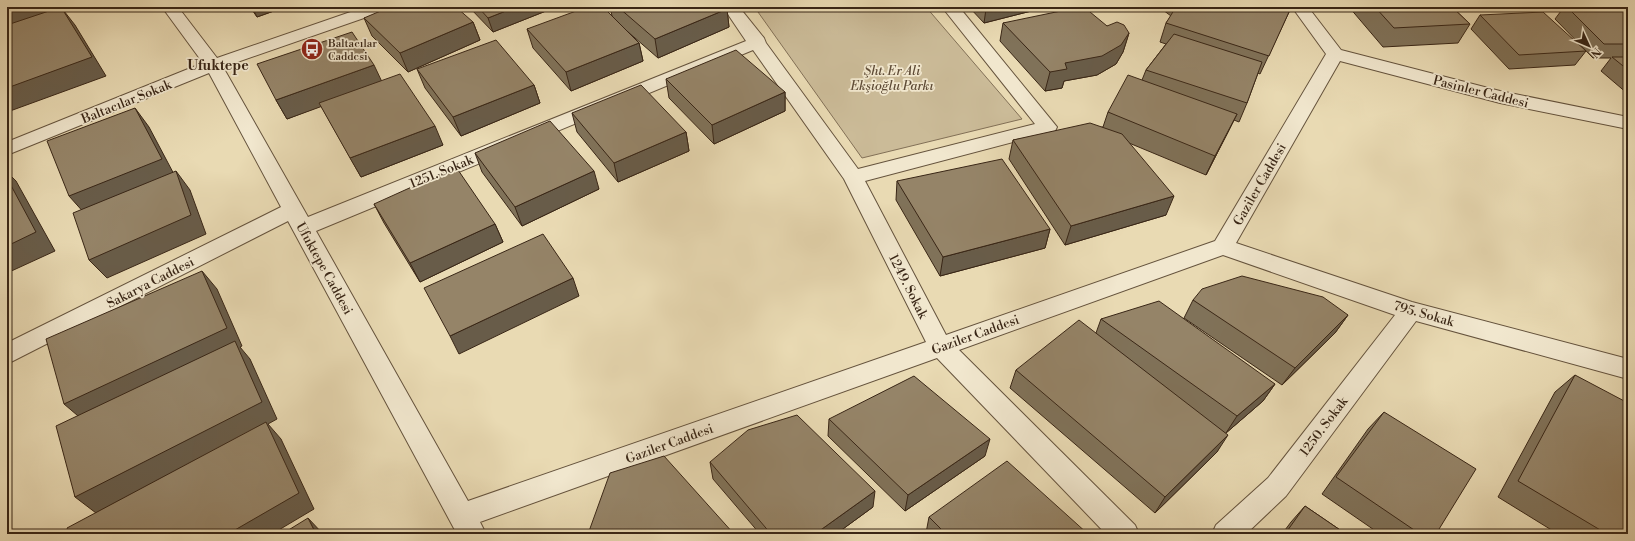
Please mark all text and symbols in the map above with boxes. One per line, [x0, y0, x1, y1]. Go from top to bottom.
north arrow [1569, 26, 1609, 66]
bus stop icon: Baltacılar Caddesi [299, 36, 325, 62]
place label: Baltacılar Caddesi [327, 37, 377, 64]
text: N [1587, 44, 1604, 60]
district label: Ufuktepe [187, 57, 249, 75]
park label: Şht. Er Ali Ekşioğlu Parkı [850, 63, 934, 94]
street label: Pasinler Caddesi [1431, 72, 1530, 112]
street label: Baltacılar Sokak [78, 76, 175, 128]
street label: Gaziler Caddesi [1230, 141, 1290, 228]
street label: 1251. Sokak [407, 151, 477, 192]
street label: Ufuktepe Caddesi [292, 220, 356, 317]
street label: 1249. Sokak [885, 252, 932, 322]
street label: Sakarya Caddesi [104, 254, 197, 312]
street label: 795. Sokak [1392, 298, 1457, 331]
street label: Gaziler Caddesi [929, 312, 1021, 358]
street label: 1250. Sokak [1296, 393, 1352, 459]
street label: Gaziler Caddesi [623, 421, 715, 467]

